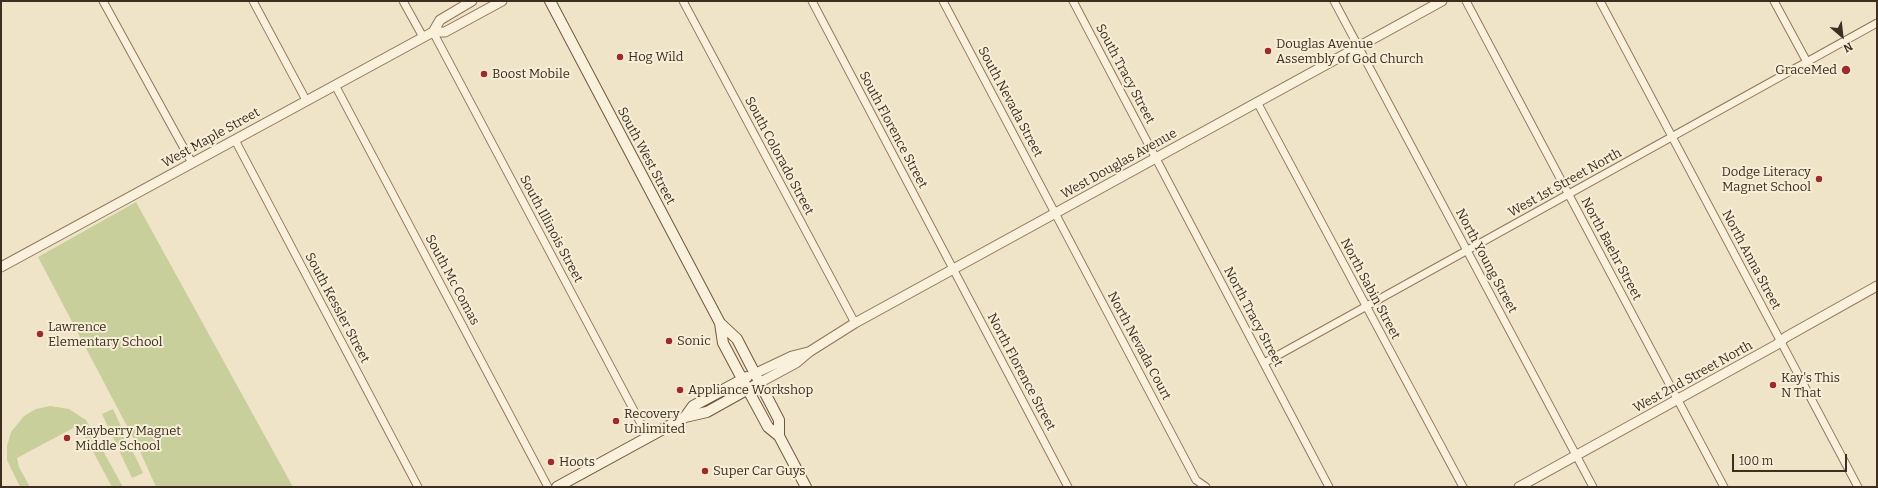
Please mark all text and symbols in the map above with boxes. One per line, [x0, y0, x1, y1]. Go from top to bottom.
north arrow [1822, 16, 1862, 56]
street label: South Tracy Street [1092, 21, 1158, 127]
place label: Douglas Avenue Assembly of God Church [1276, 36, 1424, 67]
text: N [1841, 39, 1855, 55]
street label: South Nevada Street [974, 44, 1046, 160]
marker: Douglas Avenue Assembly of God Church [1263, 46, 1273, 56]
place label: Hog Wild [628, 49, 684, 65]
marker: Hog Wild [615, 52, 625, 62]
place label: GraceMed [1775, 62, 1837, 78]
marker: GraceMed [1840, 64, 1852, 76]
place label: Boost Mobile [492, 66, 570, 82]
marker: Boost Mobile [479, 69, 489, 79]
street label: South Florence Street [856, 69, 930, 191]
street label: South Colorado Street [741, 94, 817, 218]
street label: West Maple Street [159, 105, 263, 171]
street label: South West Street [614, 105, 678, 207]
street label: West Douglas Avenue [1058, 126, 1180, 202]
street label: West 1st Street North [1506, 145, 1624, 221]
place label: Dodge Literacy Magnet School [1721, 164, 1811, 195]
street label: South Illinois Street [516, 173, 586, 285]
marker: Dodge Literacy Magnet School [1814, 174, 1824, 184]
street label: North Baehr Street [1577, 195, 1645, 303]
street label: North Young Street [1452, 206, 1520, 316]
street label: North Anna Street [1718, 208, 1784, 312]
street label: South Mc Comas [422, 232, 482, 328]
street label: North Sabin Street [1337, 236, 1403, 342]
street label: South Kessler Street [301, 250, 373, 366]
street label: North Tracy Street [1220, 264, 1286, 370]
street label: North Nevada Court [1104, 289, 1174, 403]
street label: North Florence Street [983, 311, 1059, 433]
place label: Lawrence Elementary School [48, 319, 163, 350]
marker: Lawrence Elementary School [35, 329, 45, 339]
place label: Sonic [677, 333, 711, 349]
marker: Sonic [664, 336, 674, 346]
street label: West 2nd Street North [1631, 338, 1755, 416]
place label: Kay's This N That [1781, 370, 1840, 401]
marker: Kay's This N That [1768, 380, 1778, 390]
place label: Appliance Workshop [688, 382, 813, 398]
marker: Appliance Workshop [675, 385, 685, 395]
place label: Recovery Unlimited [624, 406, 685, 437]
marker: Recovery Unlimited [611, 416, 621, 426]
place label: Mayberry Magnet Middle School [75, 423, 181, 454]
marker: Mayberry Magnet Middle School [62, 433, 72, 443]
scale bar [1734, 446, 1849, 472]
place label: Hoots [559, 454, 595, 470]
text: 100 m [1739, 454, 1773, 468]
marker: Hoots [546, 457, 556, 467]
place label: Super Car Guys [713, 463, 805, 479]
marker: Super Car Guys [700, 466, 710, 476]

